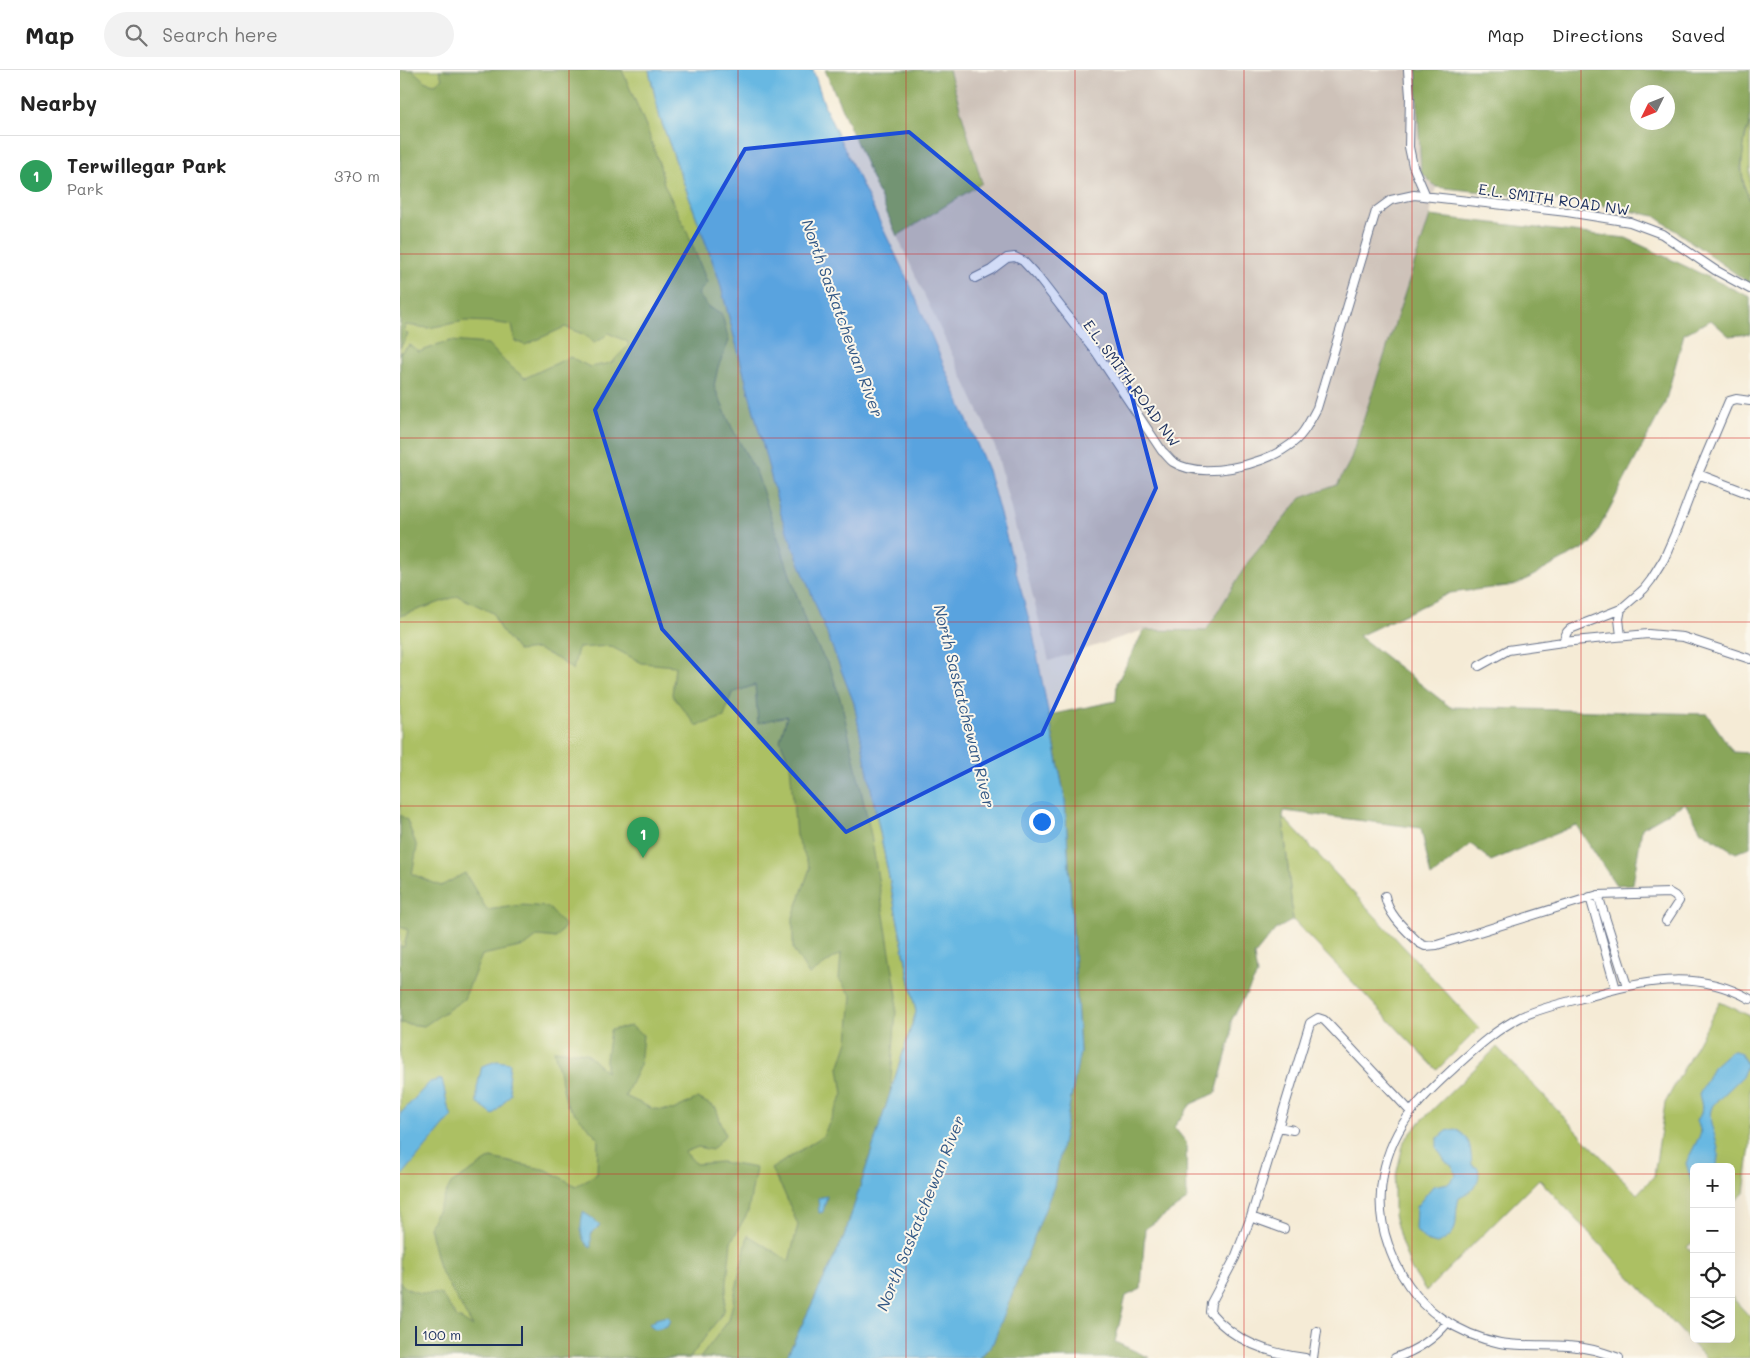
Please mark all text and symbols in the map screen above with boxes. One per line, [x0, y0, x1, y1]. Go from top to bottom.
search box [104, 12, 454, 57]
text: Map [25, 19, 74, 50]
icon: search [122, 21, 150, 49]
text: Search here [162, 22, 278, 47]
text: Map [1487, 23, 1524, 47]
text: Directions [1552, 23, 1644, 47]
text: Saved [1672, 23, 1725, 47]
north arrow [1630, 85, 1675, 130]
text: Nearby [20, 89, 97, 116]
text: Terwillegar Park [67, 153, 227, 178]
text: 1 [32, 165, 40, 186]
text: 370 m [334, 165, 380, 186]
text: Park [67, 178, 103, 199]
street label: E.L. SMITH ROAD NW [1477, 179, 1631, 219]
water label: North Saskatchewan River [797, 216, 889, 420]
street label: E.L. SMITH ROAD NW [1079, 316, 1185, 450]
water label: North Saskatchewan River [930, 602, 1000, 810]
your location [1029, 809, 1055, 835]
pin: 1 [627, 817, 659, 858]
water label: North Saskatchewan River [871, 1112, 969, 1314]
map controls [1690, 1163, 1735, 1343]
button: + [1690, 1163, 1735, 1208]
button: − [1690, 1208, 1735, 1253]
button: locate [1690, 1253, 1735, 1298]
button: layers [1690, 1298, 1735, 1343]
scale bar [415, 1323, 522, 1346]
text: 100 m [422, 1325, 461, 1344]

